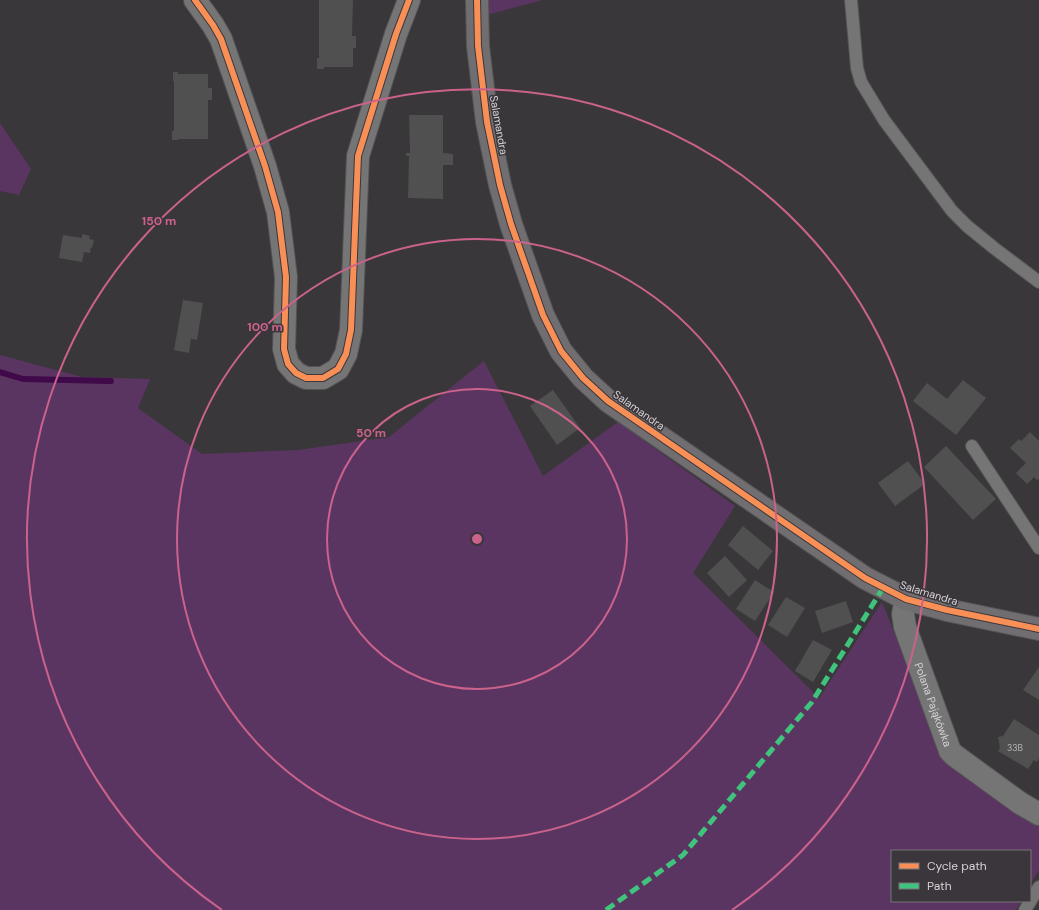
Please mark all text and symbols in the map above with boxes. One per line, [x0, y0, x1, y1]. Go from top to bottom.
street label: Salamandra [487, 94, 511, 156]
text: 150 m [142, 213, 176, 229]
text: 100 m [247, 319, 283, 335]
street label: Salamandra [610, 387, 668, 433]
text: 50 m [356, 425, 386, 441]
centre of rings [470, 532, 484, 546]
street label: Salamandra [898, 578, 960, 608]
street label: Polana Pająkówka [911, 661, 955, 749]
house number: 33B [1007, 742, 1023, 754]
legend [891, 850, 1031, 902]
text: Cycle path [927, 858, 987, 874]
text: Path [927, 878, 952, 894]

